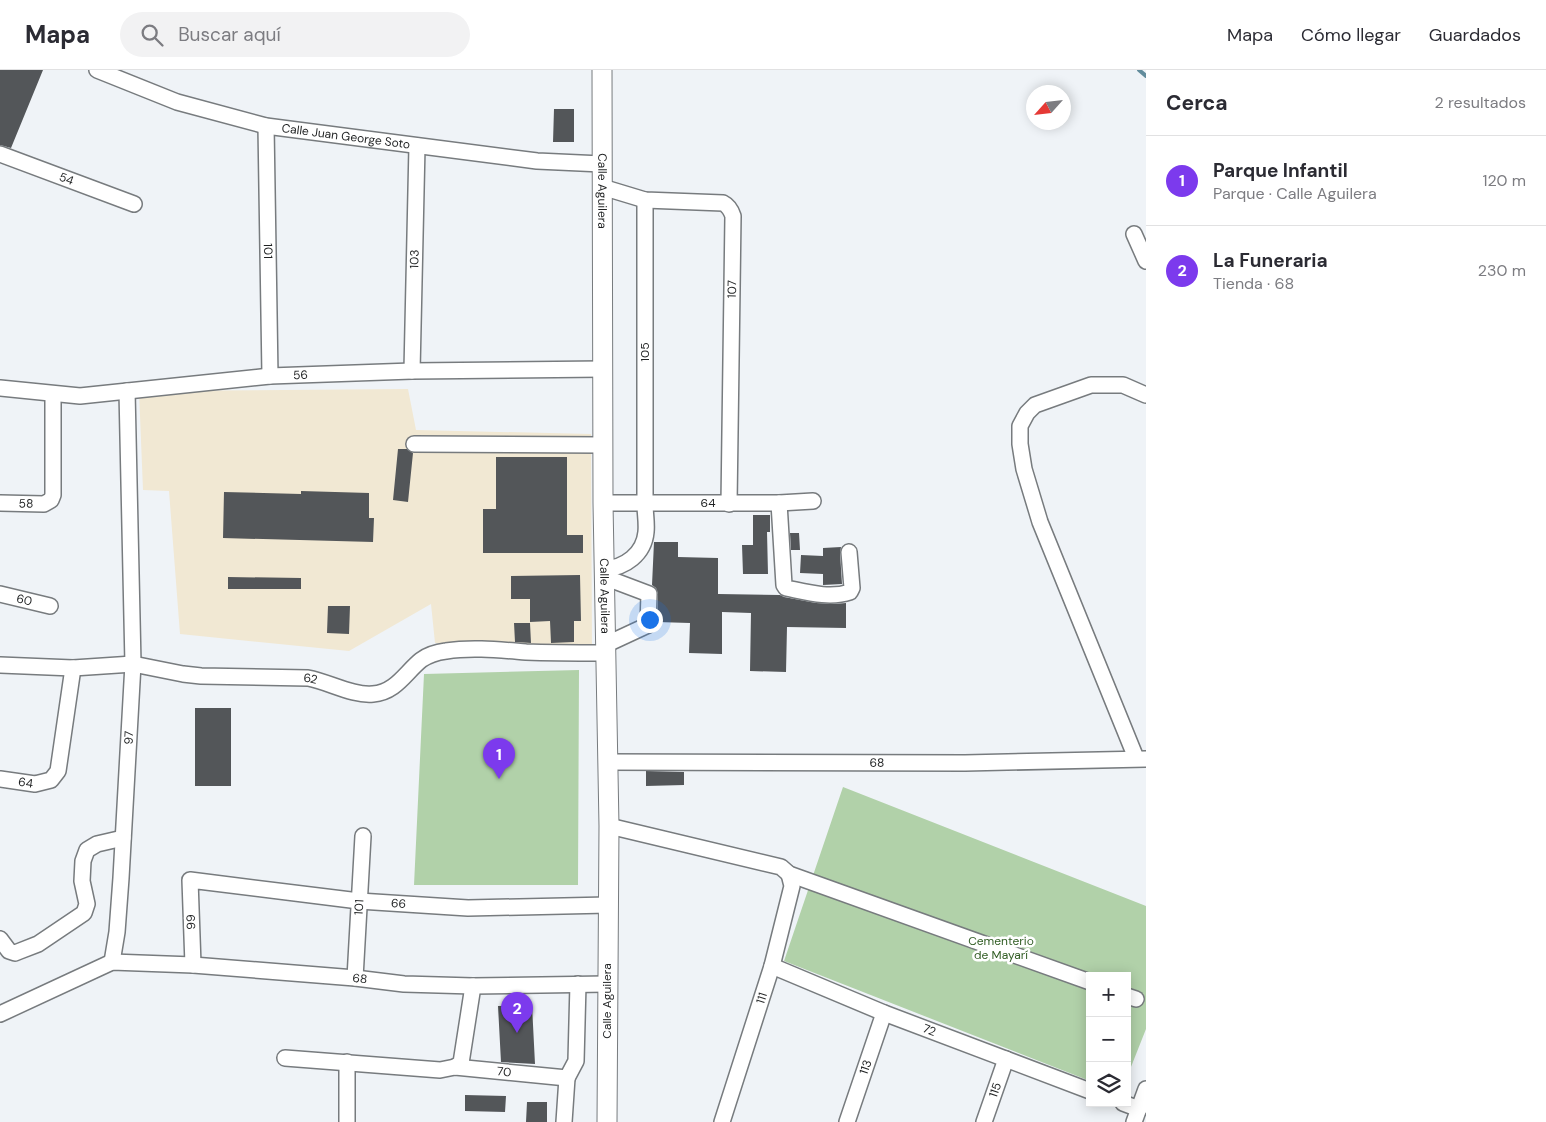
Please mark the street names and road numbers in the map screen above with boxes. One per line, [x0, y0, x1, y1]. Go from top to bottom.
street label: Calle Juan George Soto [281, 120, 411, 153]
street label: Calle Aguilera [594, 153, 610, 229]
street label: 54 [57, 169, 76, 189]
street label: 101 [260, 243, 276, 259]
street label: 103 [406, 249, 423, 269]
street label: 107 [724, 280, 740, 298]
street label: 105 [637, 342, 653, 362]
street label: 56 [293, 367, 308, 383]
street label: 58 [19, 495, 33, 512]
street label: 64 [701, 495, 715, 511]
street label: Calle Aguilera [596, 558, 613, 634]
street label: 60 [15, 590, 34, 609]
street label: 62 [303, 670, 319, 688]
street label: 97 [120, 731, 137, 745]
street label: 68 [870, 755, 884, 771]
street label: 64 [17, 774, 34, 792]
street label: 66 [391, 895, 407, 912]
street label: 101 [351, 899, 367, 915]
street label: 99 [183, 914, 199, 930]
street label: Calle Aguilera [599, 963, 615, 1039]
street label: 68 [352, 970, 368, 987]
street label: 111 [752, 990, 771, 1006]
street label: 72 [920, 1020, 938, 1040]
street label: 113 [856, 1058, 876, 1077]
street label: 70 [496, 1063, 512, 1080]
street label: 115 [985, 1080, 1005, 1100]

